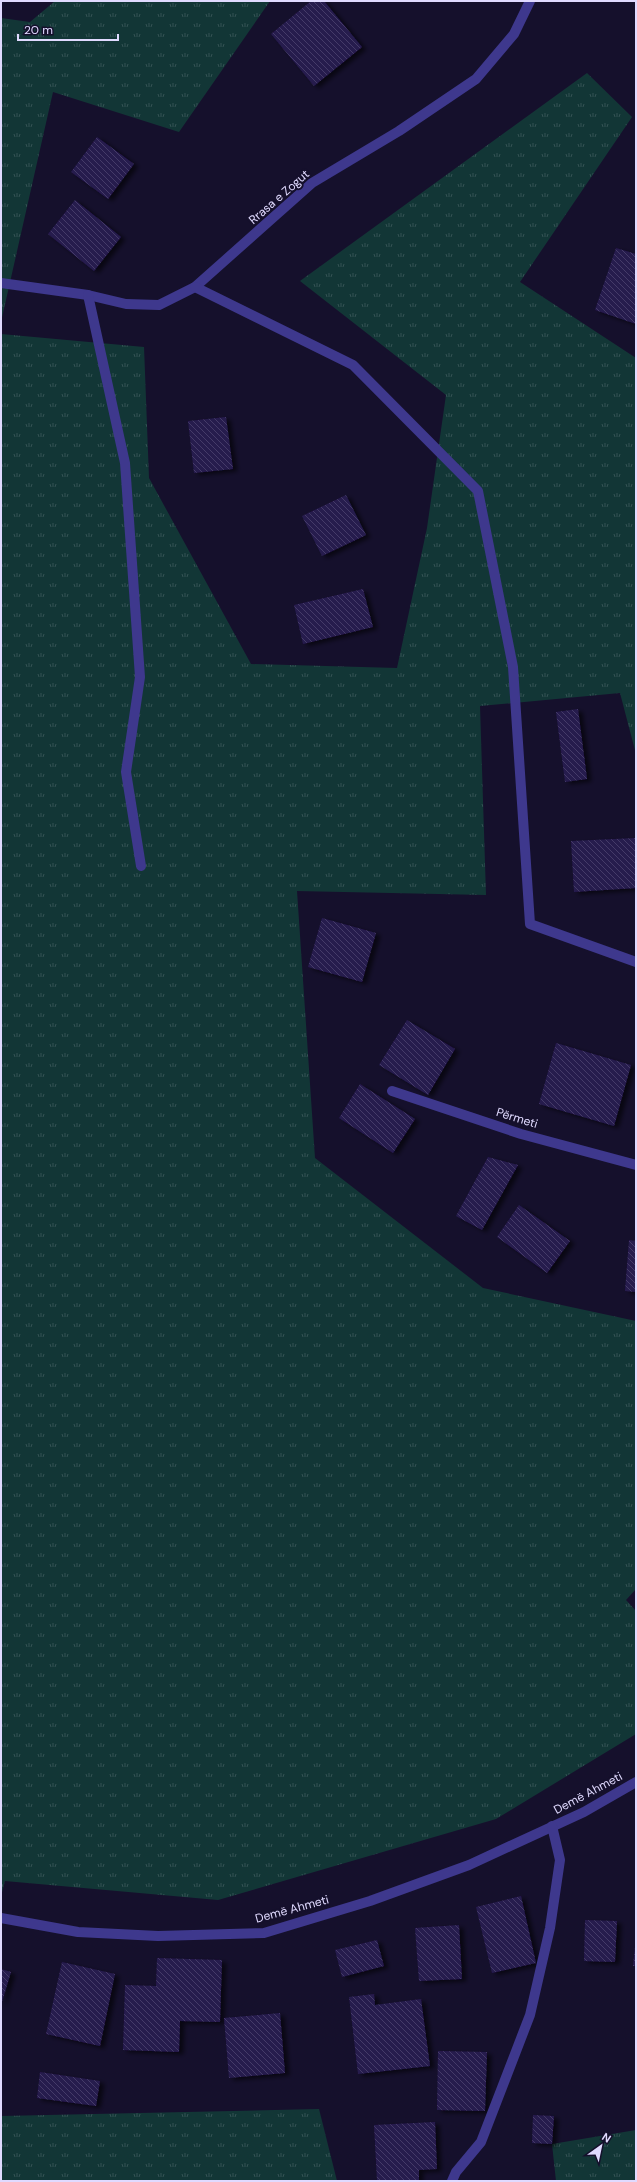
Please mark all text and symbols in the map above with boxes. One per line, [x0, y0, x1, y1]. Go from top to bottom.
scale bar [18, 16, 118, 42]
text: 20 m [24, 22, 53, 38]
street label: Rrasa e Zogut [245, 166, 313, 228]
street label: Përmeti [494, 1104, 540, 1132]
street label: Demë Ahmeti [551, 1768, 625, 1818]
street label: Demë Ahmeti [253, 1891, 331, 1927]
north arrow [581, 2126, 621, 2166]
text: N [599, 2130, 614, 2146]

